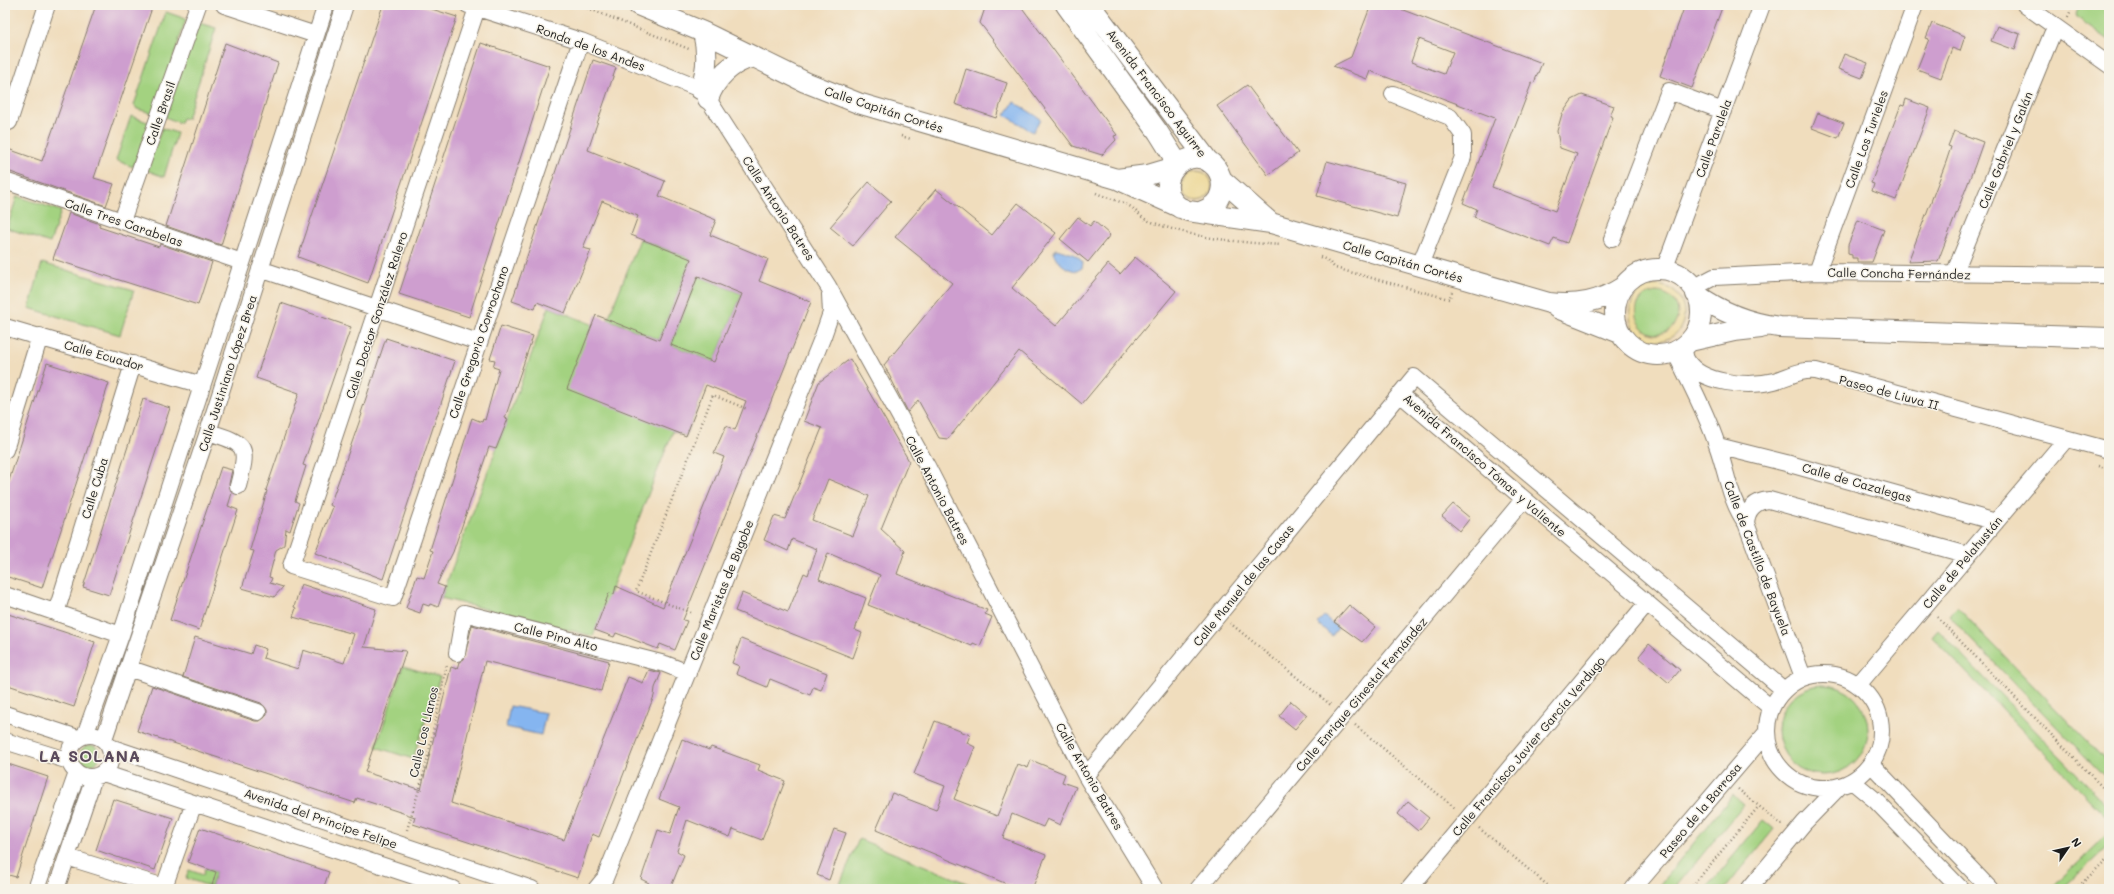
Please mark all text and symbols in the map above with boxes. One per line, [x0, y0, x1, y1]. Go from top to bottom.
street label: Ronda de los Andes [534, 20, 648, 74]
street label: Avenida Francisco Aguirre [1104, 26, 1210, 160]
street label: Calle Brasil [142, 79, 178, 147]
street label: Calle Capitán Cortés [822, 82, 946, 136]
street label: Calle Los Turieles [1841, 88, 1891, 190]
street label: Calle Gabriel y Galán [1974, 89, 2036, 211]
street label: Calle Paralela [1691, 96, 1735, 180]
street label: Calle Antonio Batres [739, 153, 819, 263]
street label: Calle Tres Carabelas [63, 194, 185, 250]
street label: Calle Doctor González Ralero [341, 230, 411, 400]
street label: Calle Capitán Cortés [1341, 236, 1465, 286]
street label: Calle Gregorio Corrochano [444, 264, 512, 420]
street label: Calle Concha Fernández [1827, 264, 1971, 282]
street label: Calle Justiniano López Brea [194, 293, 260, 453]
street label: Calle Ecuador [62, 336, 146, 374]
street label: Paseo de Liuva II [1837, 371, 1941, 413]
street label: Avenida Francisco Tómas y Valiente [1400, 390, 1570, 540]
street label: Calle Antonio Batres [902, 433, 974, 548]
street label: Calle Cuba [77, 455, 111, 521]
street label: Calle de Cazalegas [1800, 459, 1914, 505]
street label: Calle de Castillo de Bayuela [1721, 478, 1795, 638]
street label: Calle de Pelahustán [1919, 512, 2005, 612]
street label: Calle Maristas de Bugobe [685, 517, 757, 663]
street label: Calle Manuel de las Casas [1189, 521, 1297, 649]
street label: Calle Enrique Ginestal Fernández [1292, 613, 1431, 775]
street label: Calle Pino Alto [513, 618, 599, 654]
street label: Calle Francisco Javier García Verdugo [1448, 653, 1608, 839]
street label: Calle Los Llanos [405, 685, 441, 779]
street label: Calle Antonio Batres [1053, 719, 1127, 833]
district label: LA SOLANA [39, 745, 141, 766]
street label: Paseo de la Barrosa [1655, 759, 1745, 861]
street label: Avenida del Príncipe Felipe [242, 784, 400, 852]
north arrow [2048, 828, 2088, 868]
text: N [2068, 834, 2085, 850]

